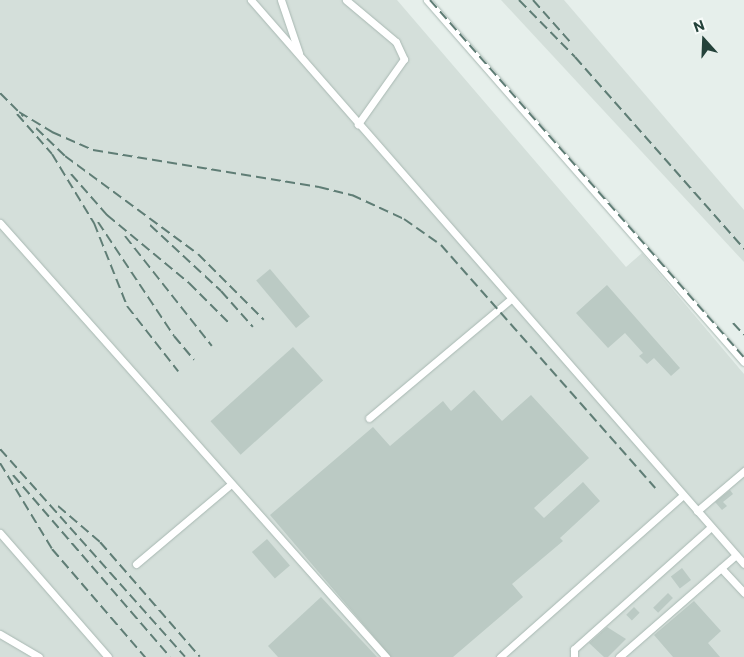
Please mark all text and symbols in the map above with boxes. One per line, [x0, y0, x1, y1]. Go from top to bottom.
north arrow [679, 15, 729, 65]
text: N [691, 16, 707, 35]

